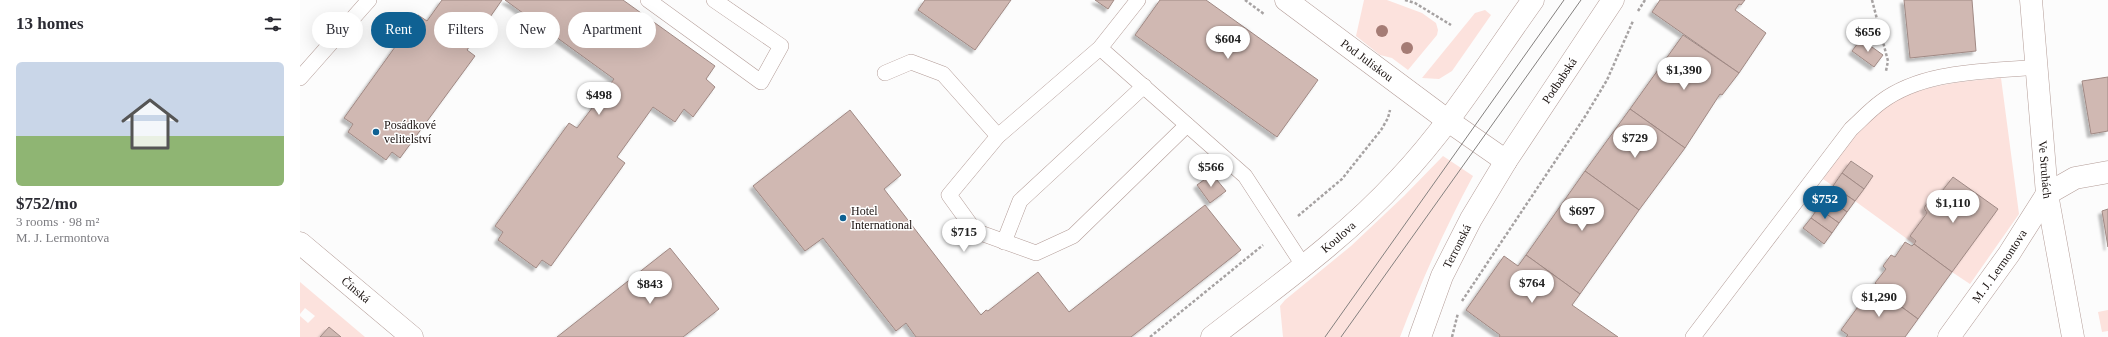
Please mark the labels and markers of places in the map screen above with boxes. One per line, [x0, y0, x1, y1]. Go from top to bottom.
pin: $656 [1844, 19, 1892, 53]
pin: $604 [1204, 26, 1252, 60]
pin: $1,390 [1651, 57, 1717, 91]
pin: $498 [575, 82, 623, 116]
place label: Posádkové velitelství [384, 118, 436, 146]
pin: $729 [1611, 125, 1659, 159]
marker: Posádkové velitelství [371, 127, 381, 137]
pin: $566 [1187, 154, 1235, 188]
pin: $752 [1801, 186, 1849, 220]
pin: $1,110 [1920, 190, 1986, 224]
pin: $697 [1558, 198, 1606, 232]
place label: Hotel International [851, 204, 913, 232]
marker: Hotel International [838, 213, 848, 223]
pin: $715 [940, 219, 988, 253]
pin: $764 [1508, 270, 1556, 304]
pin: $843 [626, 271, 674, 305]
pin: $1,290 [1846, 284, 1912, 318]

